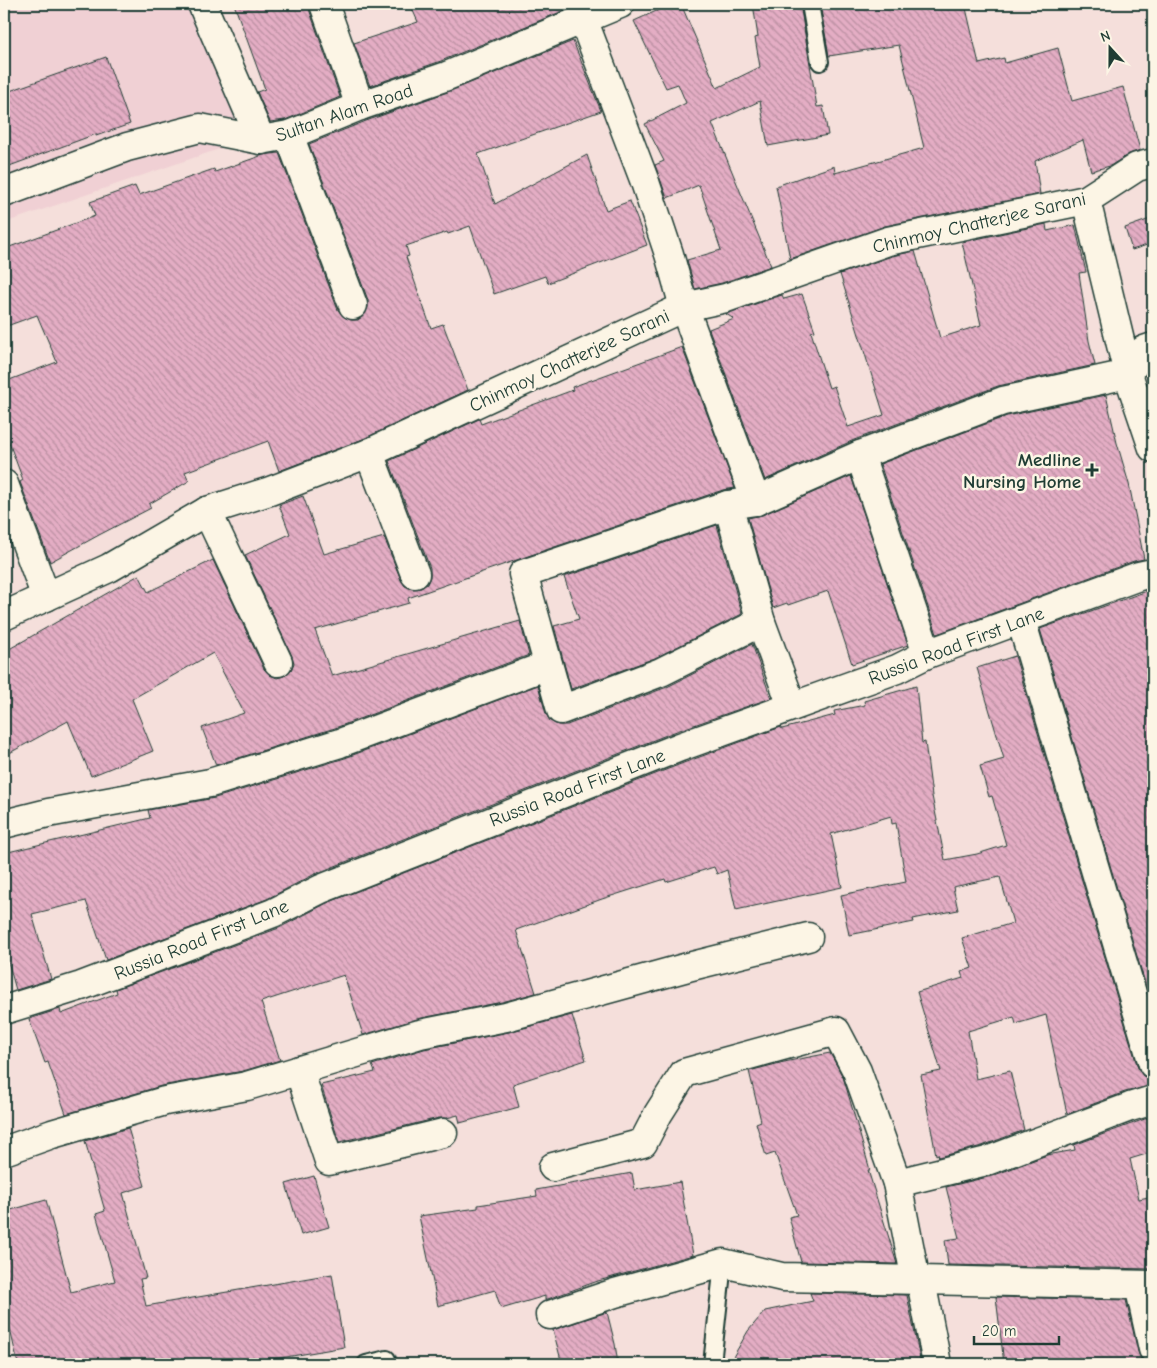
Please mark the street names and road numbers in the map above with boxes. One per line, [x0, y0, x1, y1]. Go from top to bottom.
street label: Sultan Alam Road [273, 79, 416, 147]
street label: Chinmoy Chatterjee Sarani [870, 188, 1088, 258]
street label: Chinmoy Chatterjee Sarani [466, 305, 673, 417]
street label: Russia Road First Lane [866, 602, 1047, 690]
street label: Russia Road First Lane [487, 744, 668, 832]
street label: Russia Road First Lane [111, 895, 292, 985]

